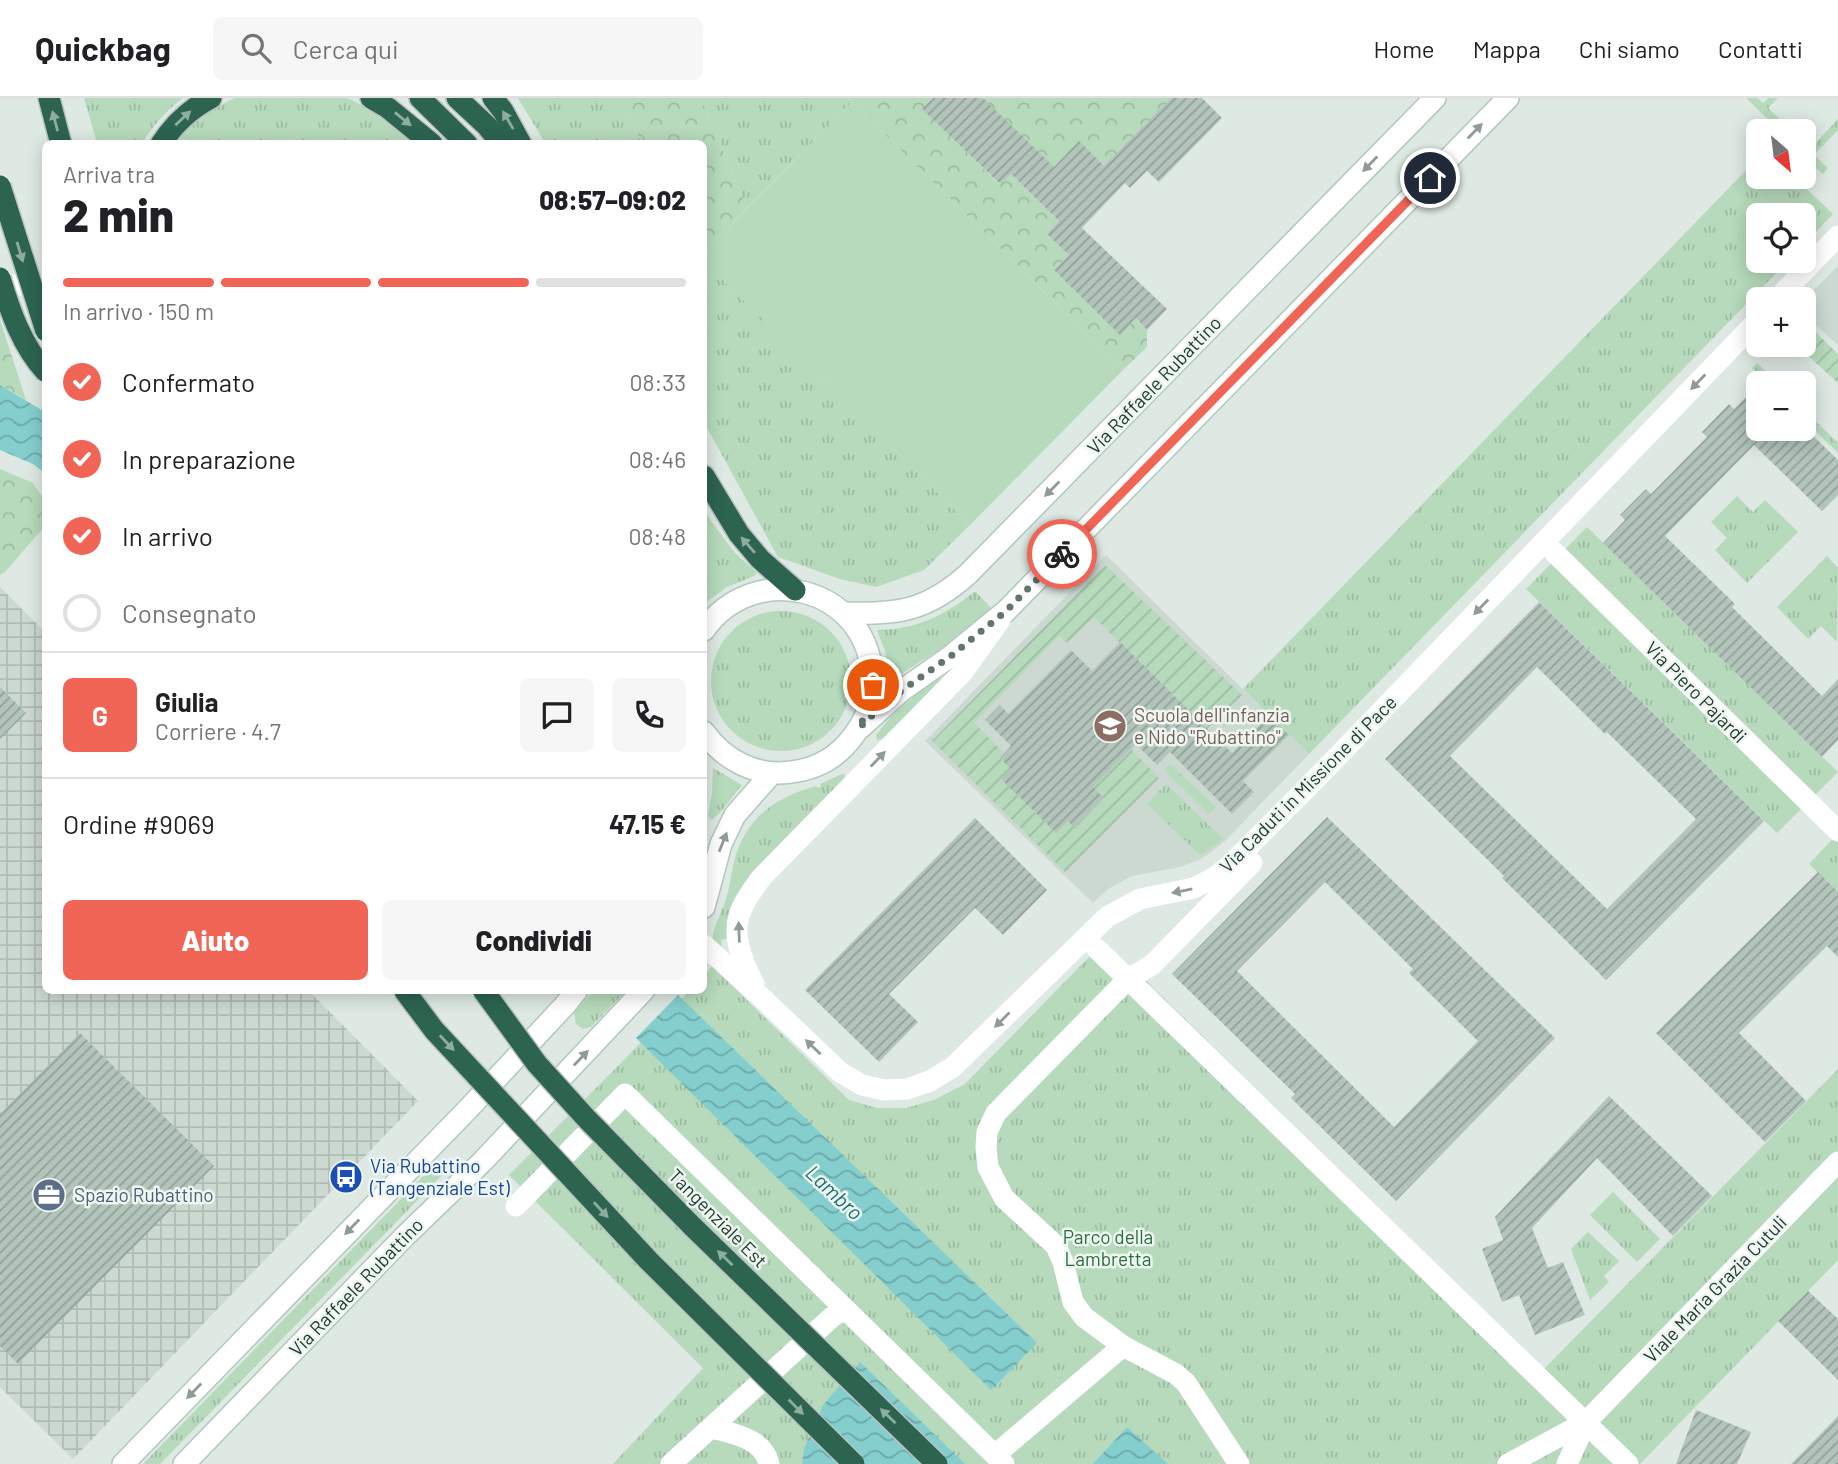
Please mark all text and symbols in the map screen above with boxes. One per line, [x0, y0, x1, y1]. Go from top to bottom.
search box [213, 17, 703, 80]
text: Quickbag [35, 28, 171, 68]
icon: search [237, 29, 275, 67]
text: Cerca qui [293, 33, 399, 64]
text: Home [1373, 34, 1435, 63]
text: Mappa [1473, 34, 1541, 63]
text: Chi siamo [1579, 34, 1680, 63]
text: Contatti [1718, 34, 1803, 63]
one-way arrow [49, 110, 60, 132]
one-way arrow [174, 110, 191, 126]
one-way arrow [502, 110, 514, 130]
one-way arrow [393, 112, 411, 127]
north arrow [1746, 119, 1816, 189]
map controls [1746, 119, 1816, 441]
one-way arrow [1467, 123, 1483, 140]
pin [1400, 148, 1460, 208]
one-way arrow [1362, 156, 1379, 172]
icon: home [1411, 159, 1449, 197]
text: Arriva tra [63, 160, 155, 188]
text: 08:57–09:02 [539, 184, 686, 215]
text: 2 min [63, 186, 174, 241]
button: locate [1746, 203, 1816, 273]
one-way arrow [15, 241, 26, 262]
button: + [1746, 287, 1816, 357]
text: In arrivo · 150 m [63, 297, 214, 325]
street label: Via Raffaele Rubattino [1082, 311, 1226, 458]
icon: check [63, 363, 101, 401]
text: Confermato [122, 366, 255, 397]
text: 08:33 [630, 368, 686, 396]
button: − [1746, 371, 1816, 441]
one-way arrow [1691, 373, 1707, 390]
icon: check [63, 440, 101, 478]
text: In preparazione [122, 443, 296, 474]
text: 08:46 [629, 445, 686, 473]
one-way arrow [1045, 480, 1061, 497]
icon: check [63, 517, 101, 555]
courier [1027, 519, 1097, 589]
text: In arrivo [122, 520, 213, 551]
text: 08:48 [629, 522, 686, 550]
icon: bike [1043, 535, 1081, 573]
one-way arrow [740, 536, 756, 554]
text: Consegnato [122, 597, 257, 628]
one-way arrow [1474, 598, 1490, 615]
street label: Via Piero Pajardi [1641, 636, 1752, 747]
pin [843, 655, 903, 715]
icon: bag [854, 666, 892, 704]
button: chat [520, 678, 594, 752]
button: phone [612, 678, 686, 752]
text: Giulia [155, 686, 218, 717]
street label: Via Caduti in Missione di Pace [1214, 690, 1401, 877]
text: G [92, 700, 108, 731]
place label: Scuola dell'infanzia e Nido "Rubattino" [1134, 703, 1290, 748]
school or university icon: Scuola dell'infanzia e Nido "Rubattino" [1091, 707, 1129, 745]
text: Corriere · 4.7 [155, 717, 281, 745]
one-way arrow [870, 751, 886, 768]
text: Ordine #9069 [63, 808, 215, 839]
text: 47.15 € [609, 808, 686, 839]
one-way arrow [717, 831, 728, 852]
one-way arrow [1171, 885, 1193, 896]
button: Aiuto [63, 900, 368, 980]
button: Condividi [382, 900, 686, 980]
one-way arrow [733, 921, 744, 943]
one-way arrow [993, 1011, 1010, 1028]
one-way arrow [439, 1034, 455, 1052]
one-way arrow [805, 1039, 822, 1055]
one-way arrow [572, 1050, 588, 1067]
place label: Via Rubattino (Tangenziale Est) [369, 1154, 511, 1199]
bus stop icon: Via Rubattino (Tangenziale Est) [327, 1158, 365, 1196]
water label: Lambro [801, 1159, 869, 1225]
street label: Tangenziale Est [664, 1164, 772, 1272]
office icon: Spazio Rubattino [30, 1176, 68, 1214]
place label: Spazio Rubattino [74, 1183, 214, 1206]
one-way arrow [593, 1201, 609, 1218]
street label: Viale Maria Grazia Cutuli [1638, 1210, 1791, 1367]
street label: Via Raffaele Rubattino [284, 1213, 428, 1360]
one-way arrow [344, 1218, 360, 1235]
park label: Parco della Lambretta [1063, 1225, 1153, 1270]
one-way arrow [717, 1250, 734, 1266]
one-way arrow [185, 1382, 202, 1399]
one-way arrow [788, 1398, 805, 1415]
one-way arrow [880, 1409, 897, 1425]

